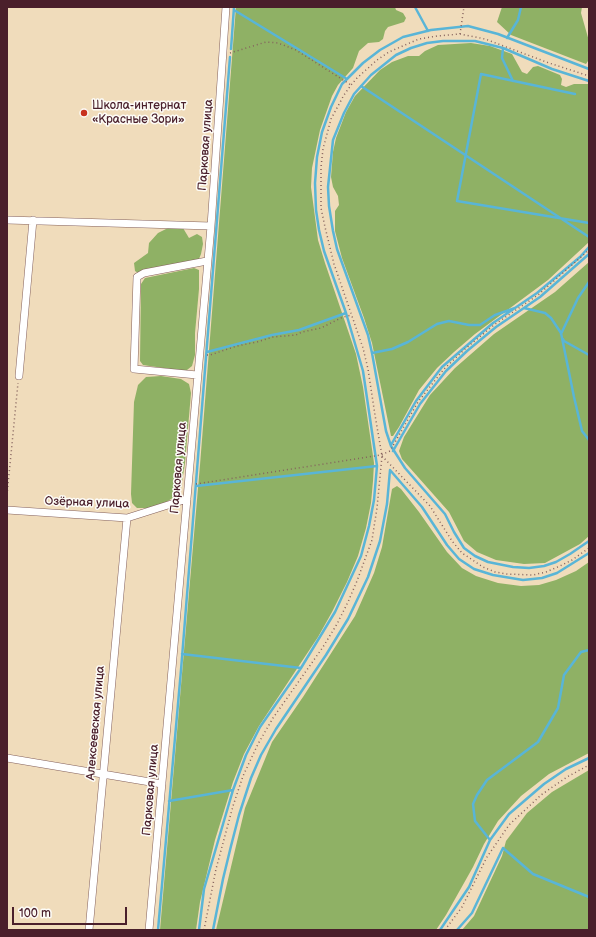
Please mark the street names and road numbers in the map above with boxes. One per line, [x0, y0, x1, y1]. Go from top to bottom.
street label: Парковая улица [196, 99, 216, 191]
street label: Парковая улица [168, 422, 190, 514]
street label: Озёрная улица [44, 494, 130, 512]
street label: Алексеевская улица [84, 665, 108, 781]
street label: Парковая улица [140, 744, 162, 836]

